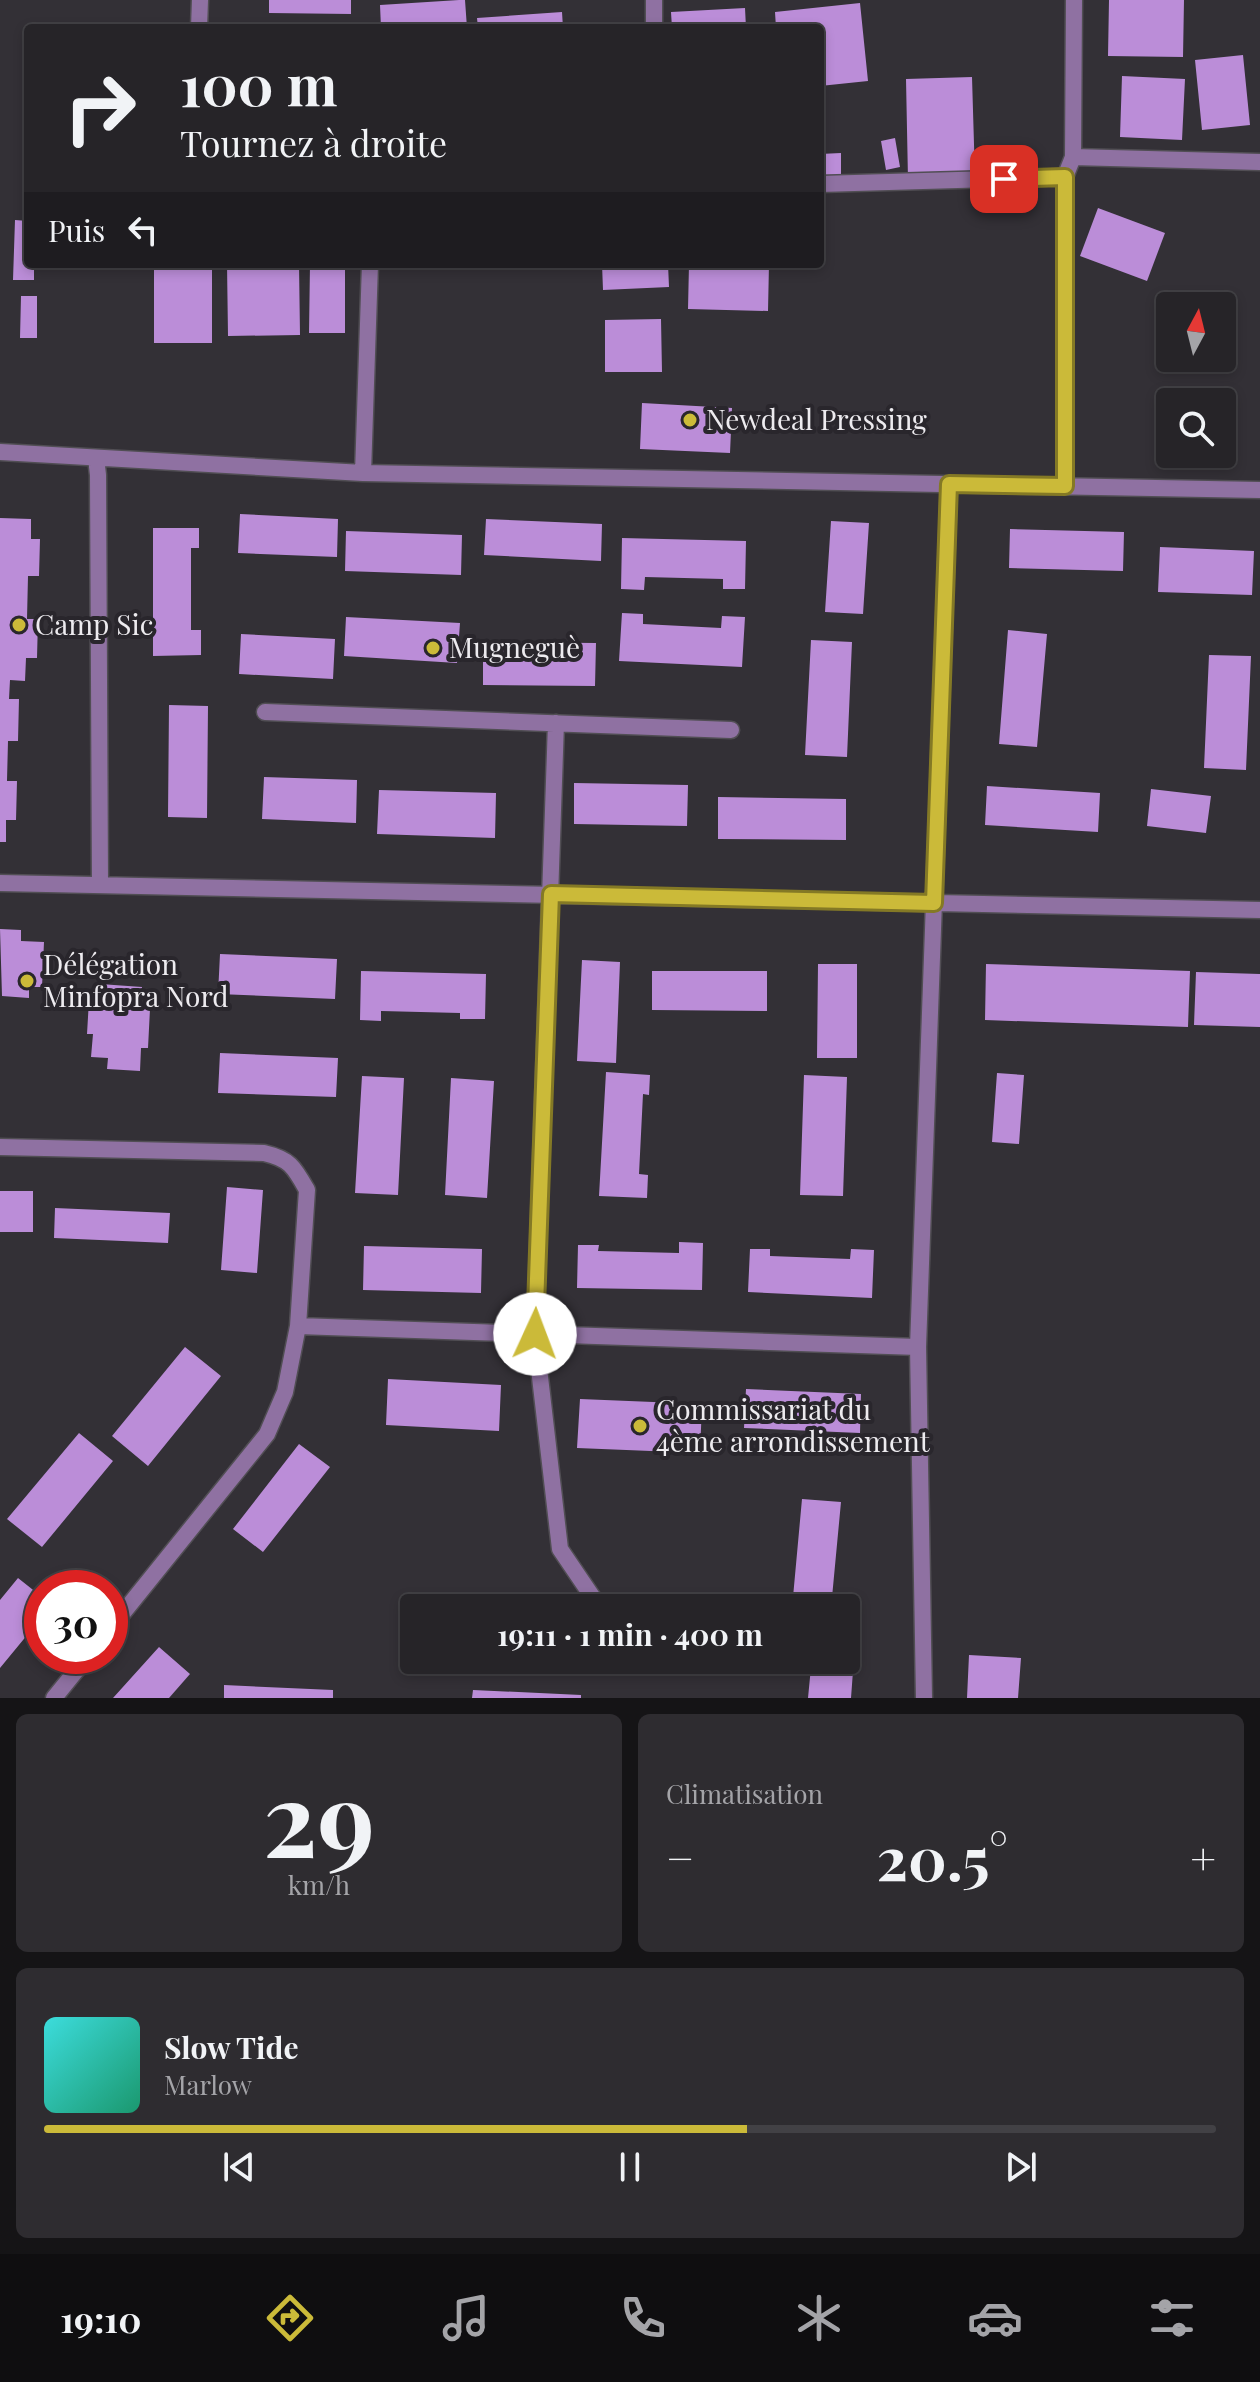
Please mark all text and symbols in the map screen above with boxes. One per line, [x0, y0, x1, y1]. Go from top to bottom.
text: 100 m [180, 46, 337, 121]
icon: right [48, 56, 152, 160]
text: Tournez à droite [180, 118, 447, 166]
pin [970, 145, 1038, 213]
icon: arrive [982, 157, 1026, 201]
icon: left [121, 208, 165, 252]
text: Puis [48, 210, 105, 250]
north arrow [1156, 292, 1236, 372]
map controls [1156, 292, 1236, 468]
button: search [1156, 388, 1236, 468]
place label: Newdeal Pressing [706, 400, 927, 437]
marker: Newdeal Pressing [681, 411, 699, 429]
place label: Camp Sic [35, 605, 153, 642]
marker: Camp Sic [10, 616, 28, 634]
place label: Mugneguè [449, 628, 580, 665]
marker: Mugneguè [424, 639, 442, 657]
place label: Délégation Minfopra Nord [43, 945, 229, 1014]
marker: Délégation Minfopra Nord [18, 972, 36, 990]
position arrow [493, 1292, 577, 1376]
place label: Commissariat du 4ème arrondissement [656, 1390, 931, 1459]
marker: Commissariat du 4ème arrondissement [631, 1417, 649, 1435]
speed limit sign: 30 [24, 1570, 128, 1674]
text: 19:11 · 1 min · 400 m [497, 1614, 763, 1654]
text: 29 [263, 1745, 375, 1884]
text: Climatisation [666, 1776, 823, 1811]
text: 20.5° [877, 1816, 1008, 1896]
text: − [666, 1827, 694, 1886]
text: + [1190, 1827, 1216, 1886]
text: km/h [288, 1867, 350, 1902]
text: Slow Tide [164, 2027, 299, 2067]
text: Marlow [164, 2067, 252, 2102]
icon: previous [217, 2145, 261, 2189]
icon: pause [608, 2145, 652, 2189]
icon: next [999, 2145, 1043, 2189]
icon: directions [262, 2290, 318, 2346]
icon: music [438, 2290, 494, 2346]
icon: phone [615, 2290, 671, 2346]
icon: climate [791, 2290, 847, 2346]
icon: car [967, 2290, 1023, 2346]
icon: filters [1144, 2290, 1200, 2346]
text: 19:10 [60, 2294, 141, 2342]

